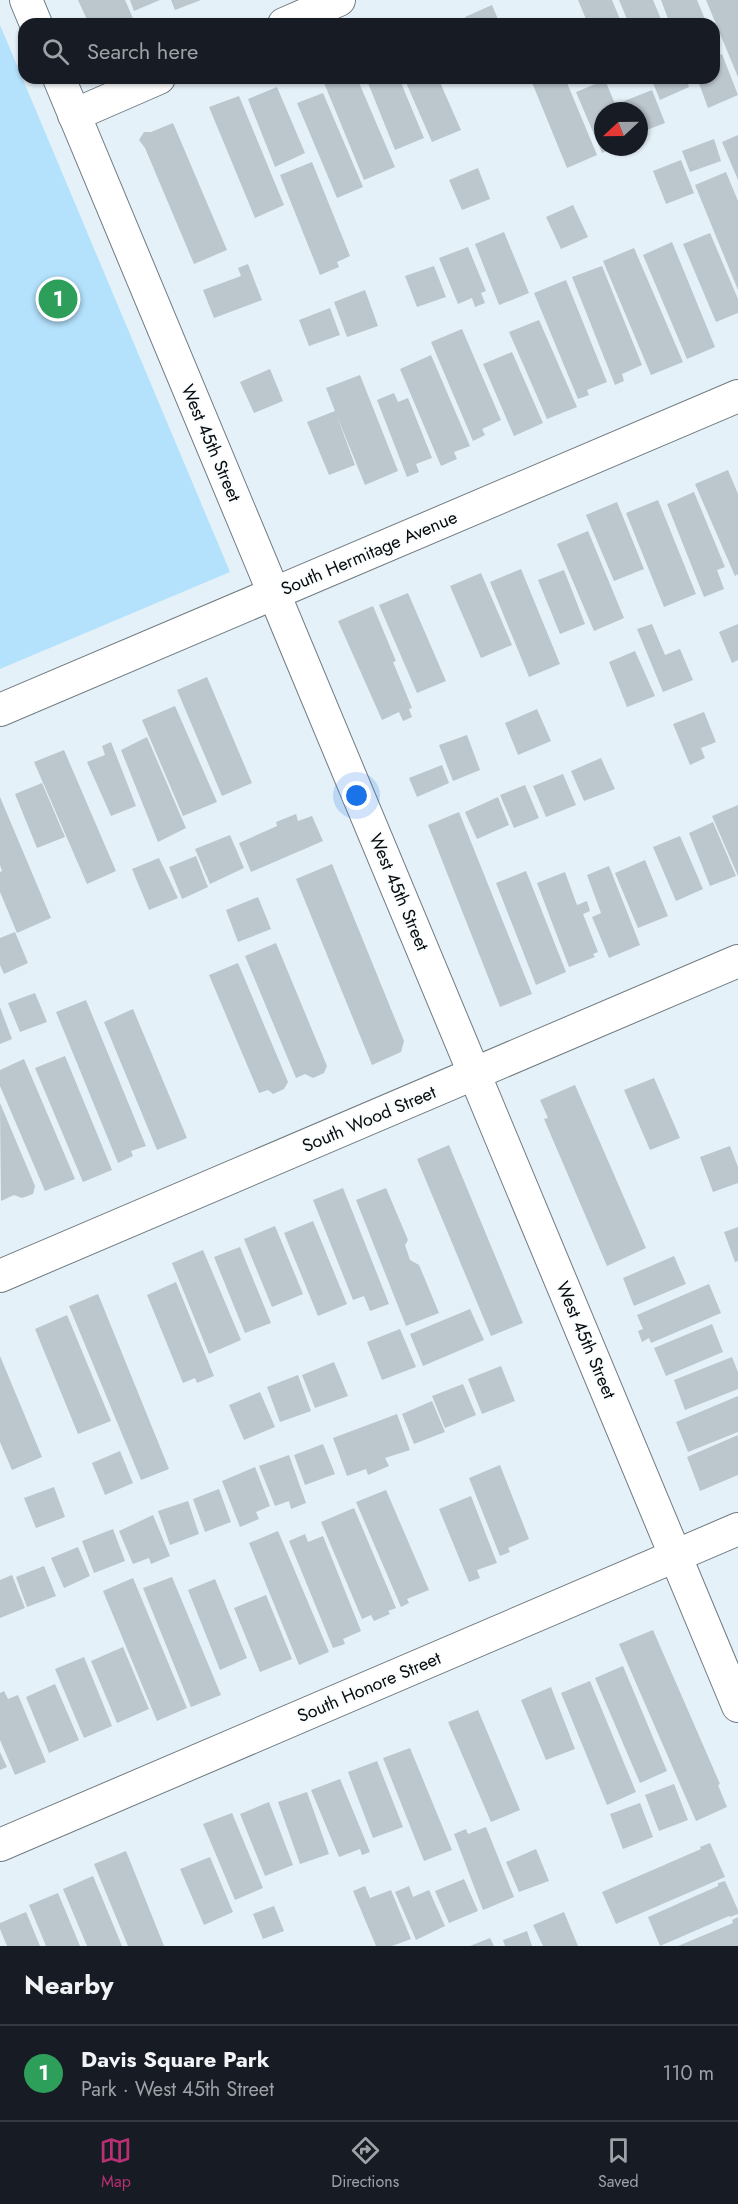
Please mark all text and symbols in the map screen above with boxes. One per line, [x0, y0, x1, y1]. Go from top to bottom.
search box [18, 18, 720, 84]
icon: search [39, 35, 72, 68]
text: Search here [87, 35, 198, 67]
north arrow [594, 102, 648, 156]
pin: 1 [38, 276, 78, 322]
street label: West 45th Street [175, 380, 248, 506]
street label: South Hermitage Avenue [277, 504, 461, 602]
your location [342, 781, 371, 810]
street label: West 45th Street [363, 829, 436, 955]
street label: South Wood Street [298, 1079, 440, 1159]
street label: West 45th Street [550, 1277, 623, 1403]
street label: South Honore Street [293, 1645, 445, 1729]
text: Nearby [24, 1966, 113, 2004]
text: Davis Square Park [81, 2043, 270, 2075]
text: 1 [38, 2059, 49, 2088]
text: 110 m [662, 2059, 714, 2088]
text: Park · West 45th Street [81, 2075, 274, 2104]
tab: Map [99, 2134, 132, 2193]
tab: Directions [331, 2134, 399, 2193]
tab: Saved [598, 2134, 639, 2193]

